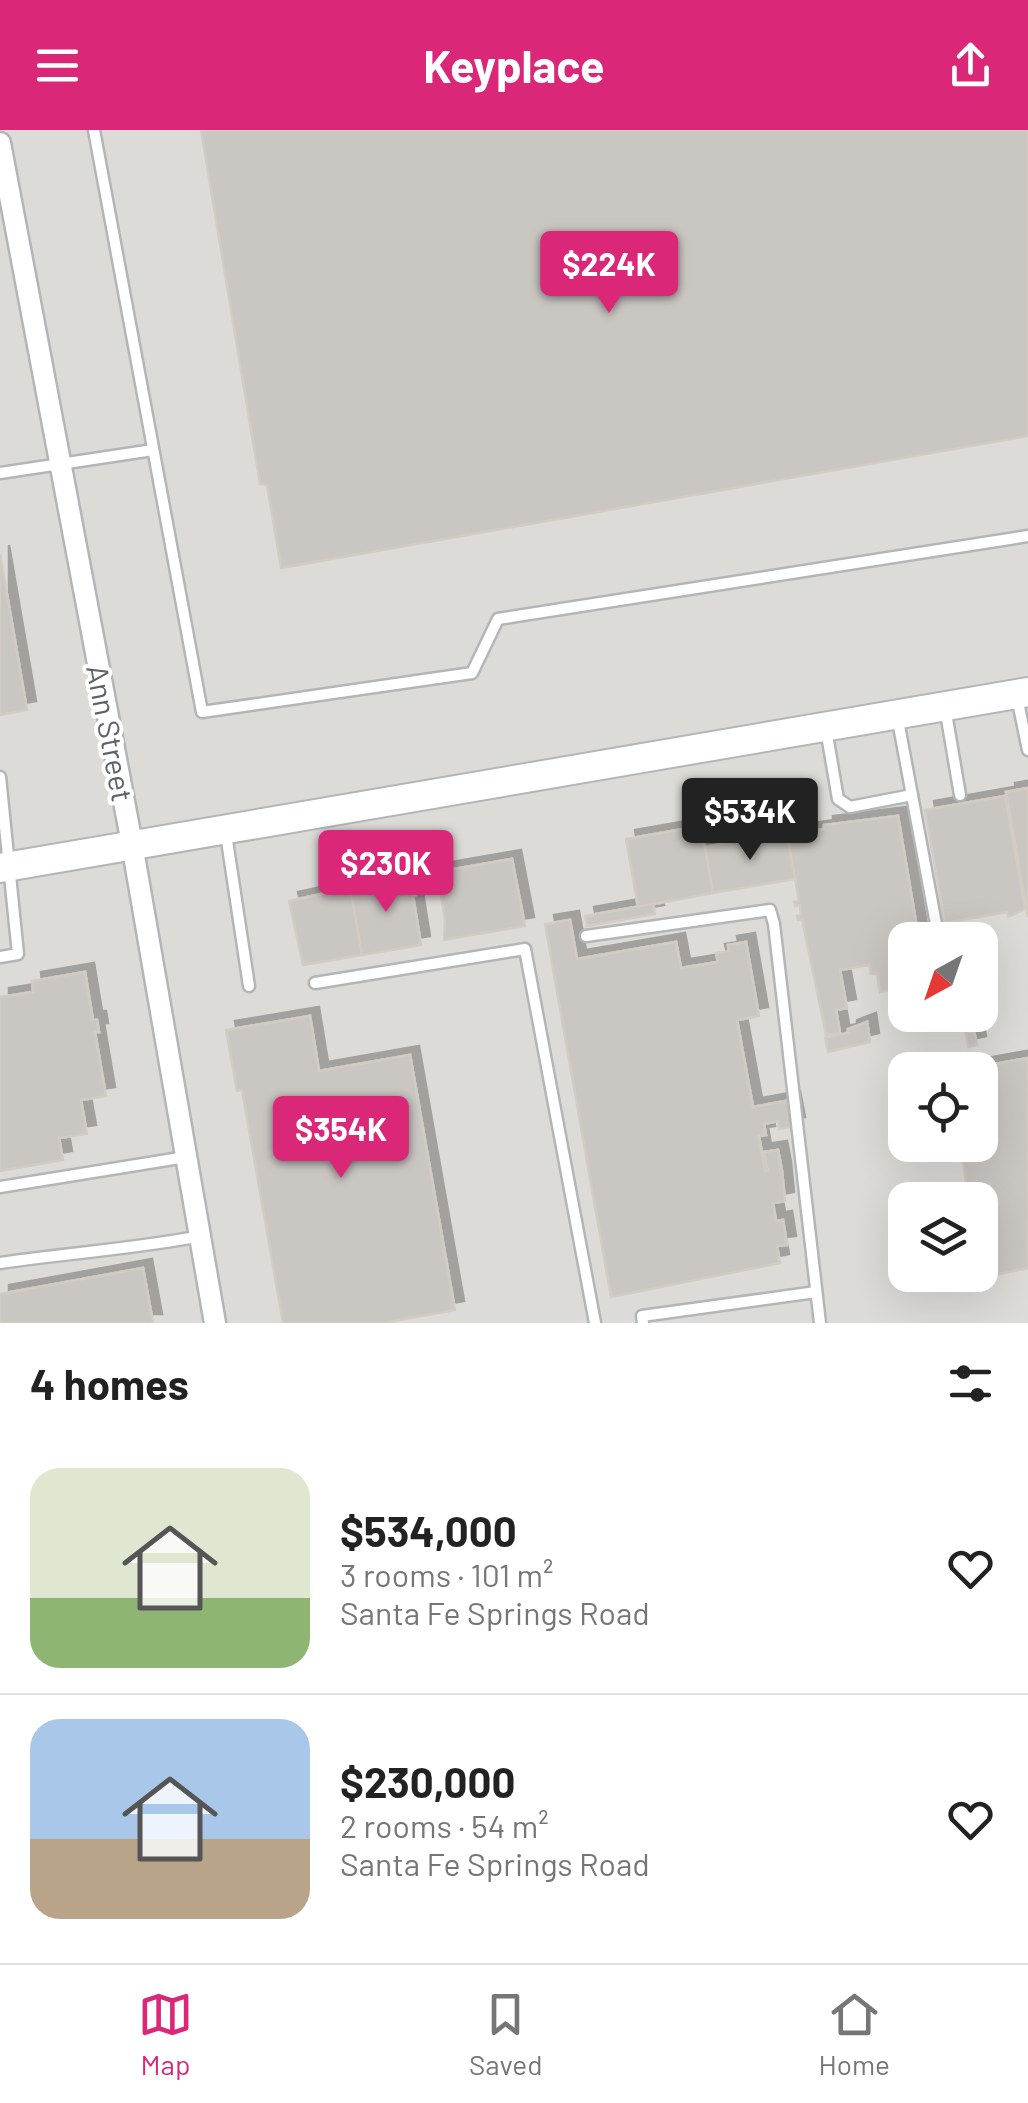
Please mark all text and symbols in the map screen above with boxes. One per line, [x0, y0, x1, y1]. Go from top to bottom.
icon: menu [30, 38, 85, 93]
text: Keyplace [423, 38, 605, 92]
icon: share [943, 38, 998, 93]
pin: $224K [539, 231, 679, 316]
text: $224K [562, 244, 656, 282]
street label: Ann Street [80, 662, 142, 804]
pin: $534K [680, 778, 820, 863]
text: $534K [704, 791, 796, 829]
pin: $230K [316, 830, 456, 915]
text: $230K [340, 843, 432, 881]
north arrow [888, 922, 998, 1032]
map controls [888, 922, 998, 1292]
button: locate [888, 1052, 998, 1162]
pin: $354K [271, 1096, 411, 1181]
text: $354K [295, 1109, 387, 1147]
button: layers [888, 1182, 998, 1292]
icon: filters [943, 1356, 998, 1411]
text: 4 homes [30, 1358, 189, 1408]
text: $534,000 [340, 1505, 517, 1555]
icon: home [110, 1508, 230, 1628]
icon: heart [943, 1541, 998, 1596]
text: 3 rooms · 101 m² [340, 1555, 554, 1593]
text: Santa Fe Springs Road [340, 1593, 650, 1631]
text: $230,000 [340, 1756, 515, 1806]
icon: home [110, 1759, 230, 1879]
icon: heart [943, 1792, 998, 1847]
text: 2 rooms · 54 m² [340, 1806, 549, 1844]
text: Santa Fe Springs Road [340, 1844, 650, 1882]
tab: Map [138, 1987, 193, 2081]
tab: Saved [469, 1987, 543, 2081]
tab: Home [819, 1987, 890, 2081]

